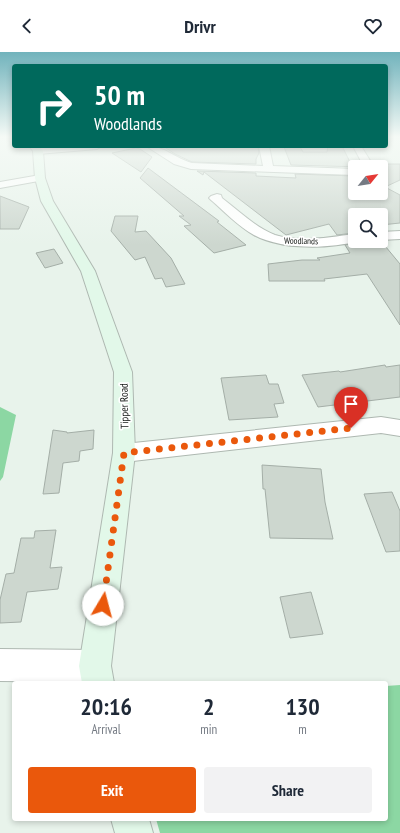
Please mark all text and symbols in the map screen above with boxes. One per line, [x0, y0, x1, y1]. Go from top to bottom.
icon: back [16, 15, 38, 37]
text: Drivr [184, 15, 216, 38]
icon: heart [362, 15, 384, 37]
text: 50 m [94, 76, 145, 113]
icon: right [28, 80, 80, 132]
text: Woodlands [94, 112, 162, 135]
north arrow [348, 160, 388, 200]
map controls [348, 160, 388, 248]
button: search [348, 208, 388, 248]
street label: Woodlands [284, 235, 318, 246]
street label: Tipper Road [117, 383, 131, 429]
pin [334, 387, 368, 428]
icon: arrive [340, 393, 362, 415]
position arrow [82, 584, 124, 626]
text: 20:16 [80, 691, 132, 722]
text: 2 [203, 691, 214, 722]
text: 130 [285, 691, 320, 722]
text: Arrival [91, 721, 121, 738]
text: min [200, 721, 217, 738]
text: m [298, 721, 307, 738]
button: Exit [28, 767, 196, 813]
button: Share [204, 767, 372, 813]

